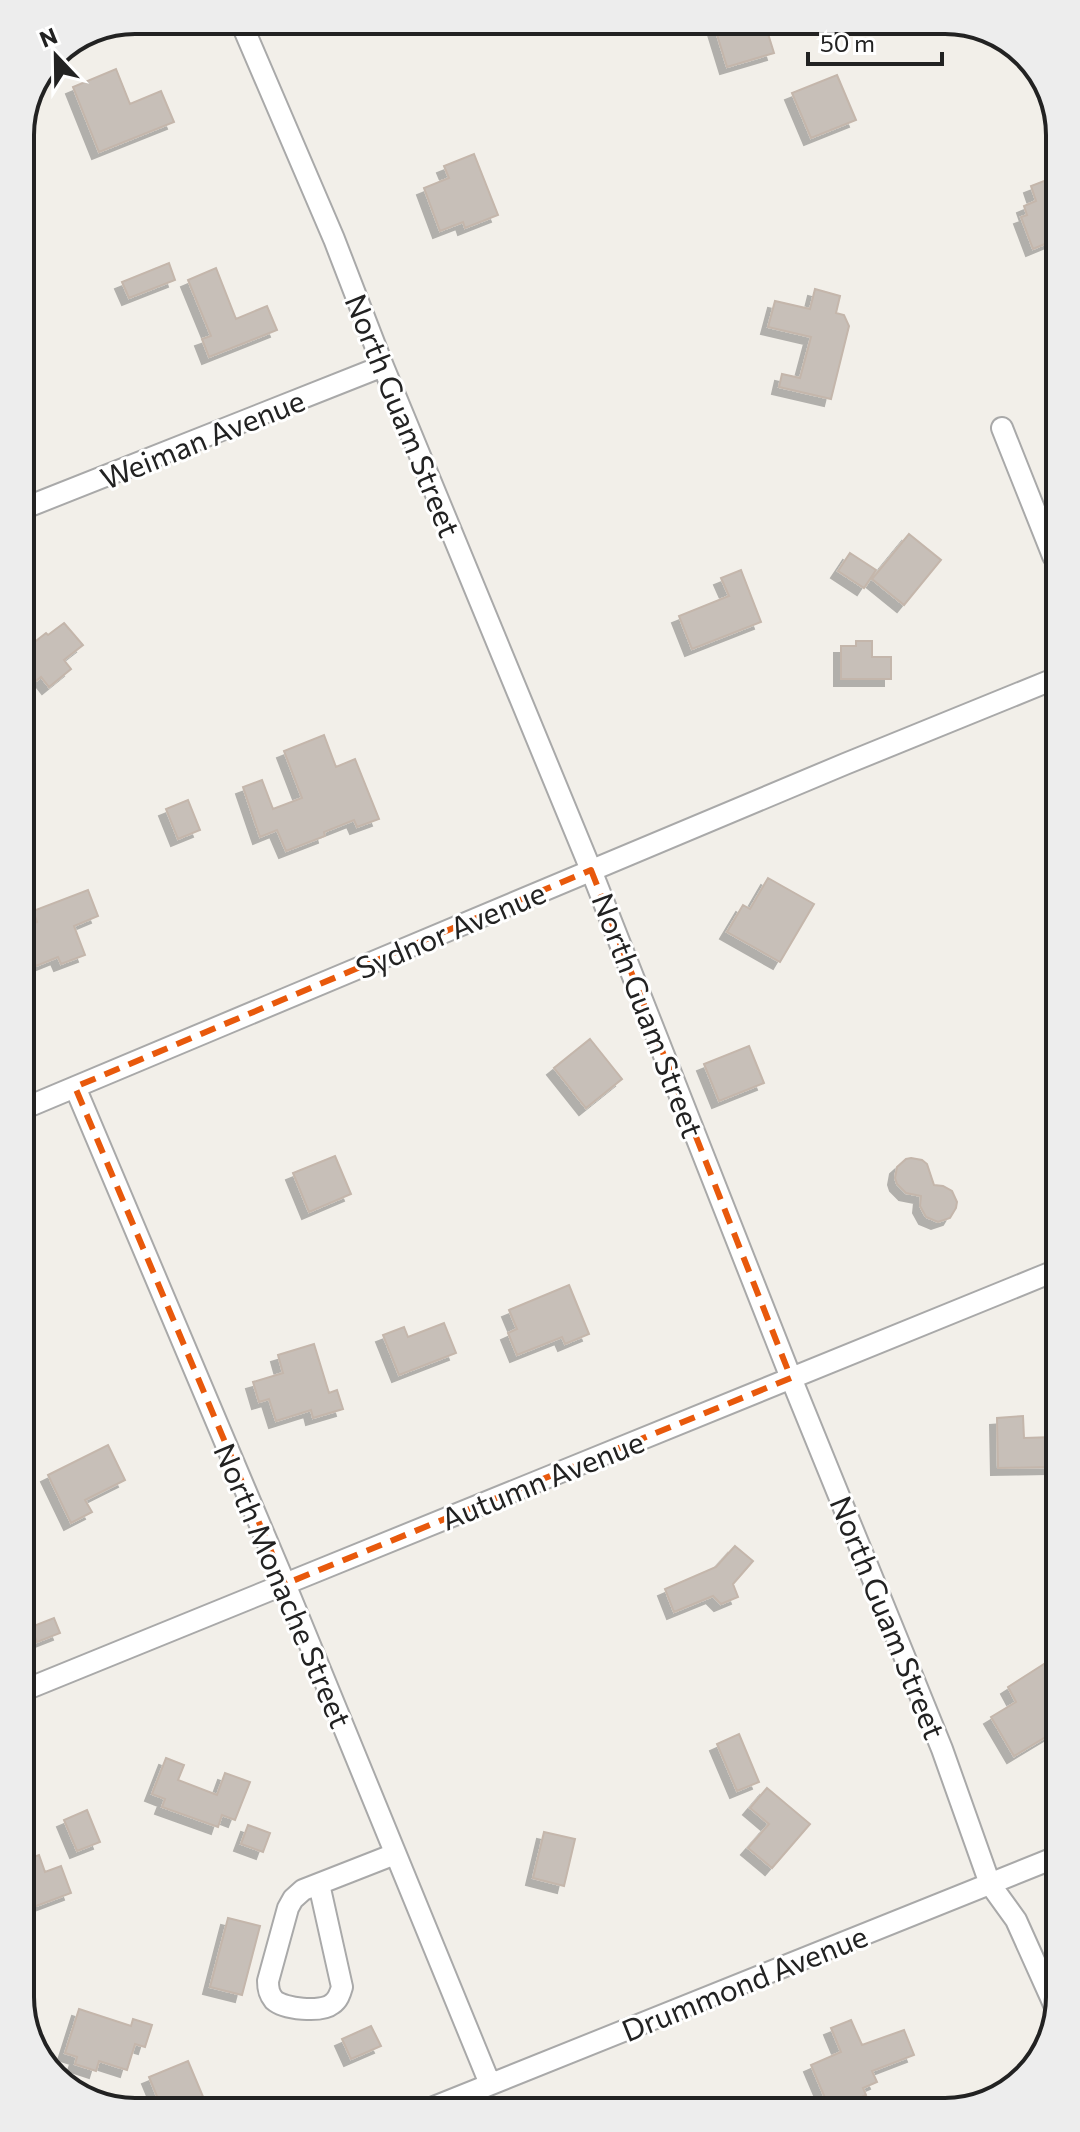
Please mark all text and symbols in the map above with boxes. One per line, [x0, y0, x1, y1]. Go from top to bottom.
north arrow [16, 16, 96, 96]
scale bar [808, 16, 942, 66]
text: N [36, 21, 61, 53]
text: 50 m [820, 28, 875, 57]
street label: North Guam Street [338, 288, 470, 542]
street label: Weiman Avenue [95, 380, 309, 496]
street label: Sydnor Avenue [350, 872, 550, 986]
street label: North Guam Street [585, 888, 713, 1142]
street label: Autumn Avenue [435, 1422, 649, 1536]
street label: North Monache Street [207, 1437, 361, 1733]
street label: North Guam Street [823, 1490, 955, 1744]
street label: Drummond Avenue [616, 1916, 872, 2048]

